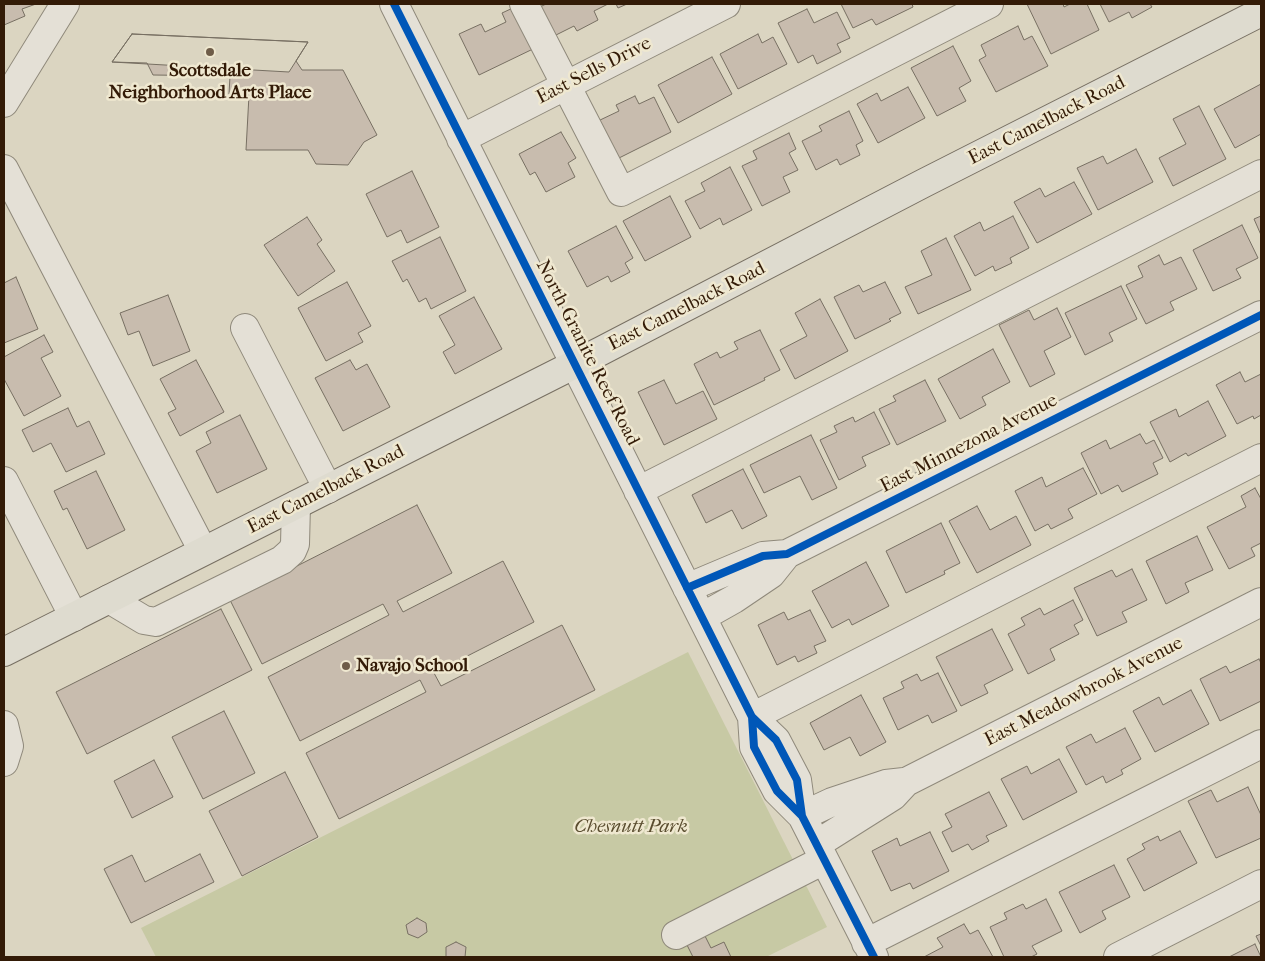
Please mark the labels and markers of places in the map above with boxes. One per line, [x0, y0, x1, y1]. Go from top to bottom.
marker: Scottsdale Neighborhood Arts Place [204, 46, 216, 58]
place label: Scottsdale Neighborhood Arts Place [108, 60, 312, 104]
place label: Navajo School [356, 655, 468, 677]
marker: Navajo School [340, 660, 352, 672]

